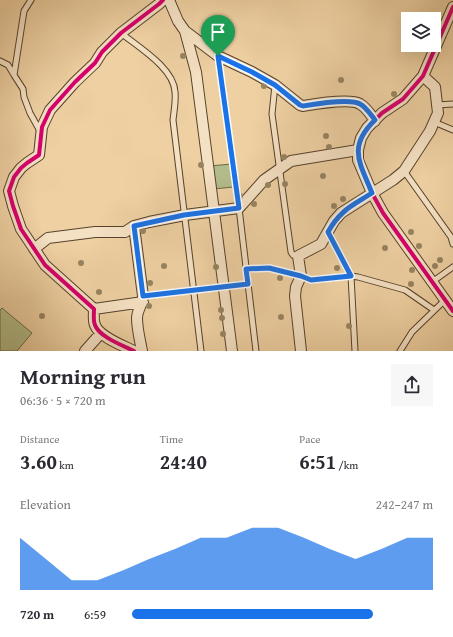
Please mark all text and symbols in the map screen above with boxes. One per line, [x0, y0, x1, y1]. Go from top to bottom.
map controls [401, 12, 441, 52]
button: layers [401, 12, 441, 52]
pin [201, 15, 235, 56]
icon: arrive [207, 21, 229, 43]
text: Morning run [20, 360, 146, 392]
button: share [391, 364, 433, 406]
text: 06:36 · 5 × 720 m [20, 391, 106, 410]
text: Distance [20, 431, 59, 447]
text: Time [160, 431, 183, 447]
text: Pace [299, 431, 320, 447]
text: 3.60 [20, 447, 57, 476]
text: 24:40 [160, 447, 207, 476]
text: 6:51 [299, 447, 336, 476]
text: km [57, 457, 74, 473]
text: /km [336, 457, 358, 473]
text: Elevation [20, 495, 71, 514]
text: 242–247 m [376, 495, 433, 514]
text: 720 m [20, 605, 54, 624]
text: 6:59 [84, 605, 106, 624]

